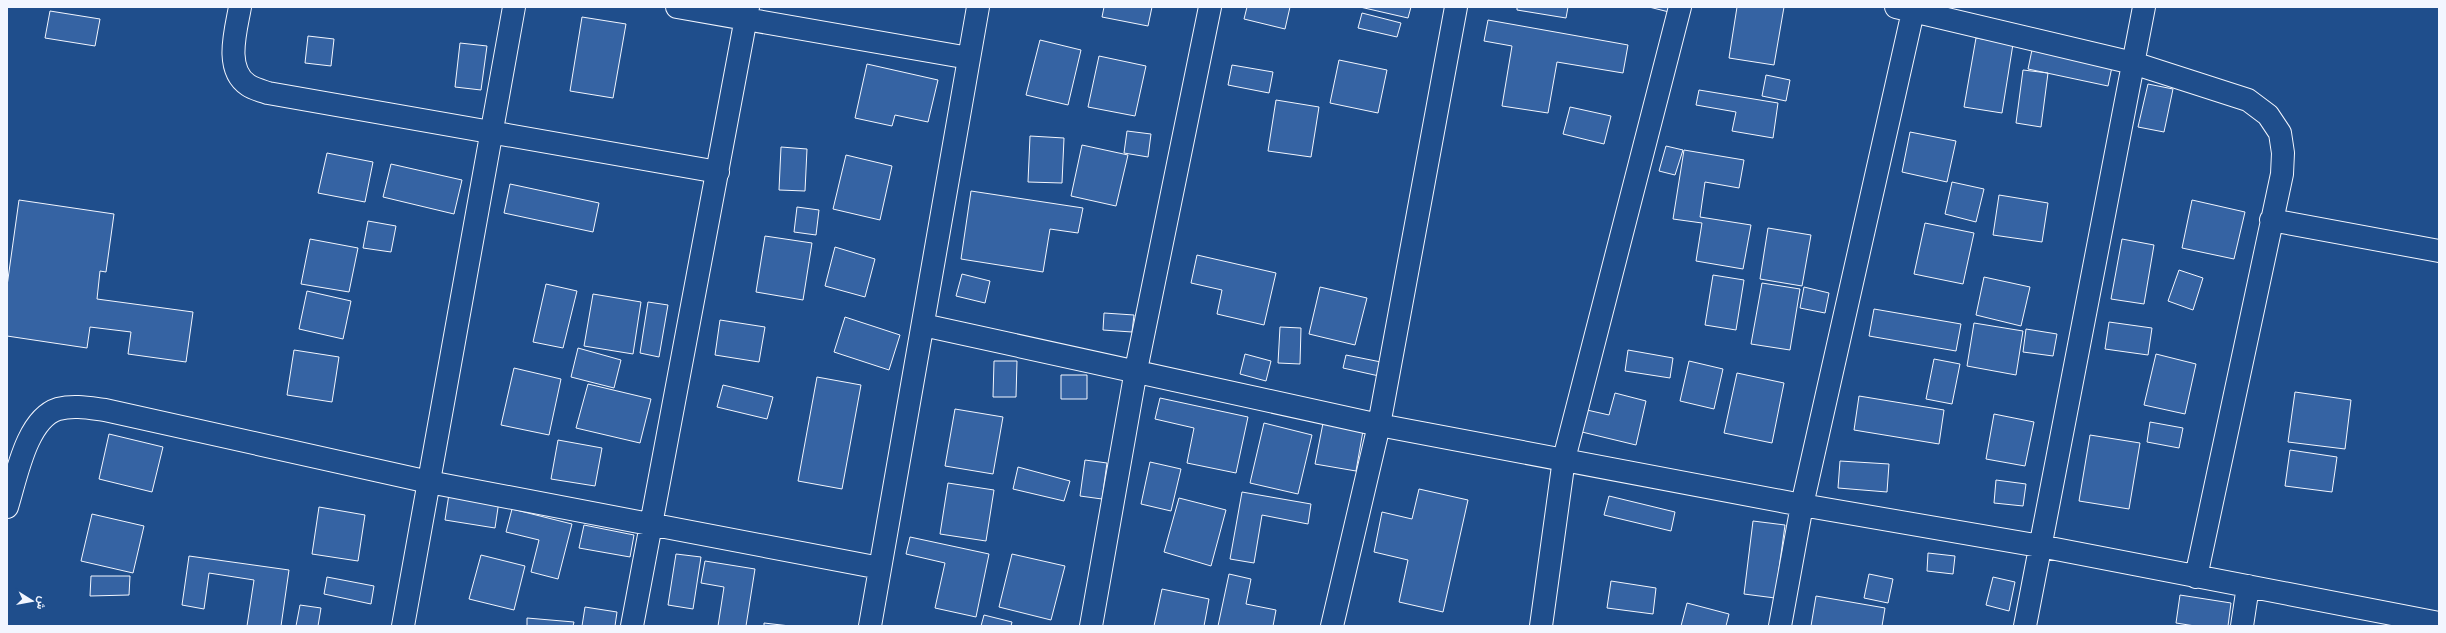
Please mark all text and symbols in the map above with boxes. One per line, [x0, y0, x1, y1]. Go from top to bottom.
north arrow [12, 581, 52, 621]
text: ش [33, 595, 50, 611]

